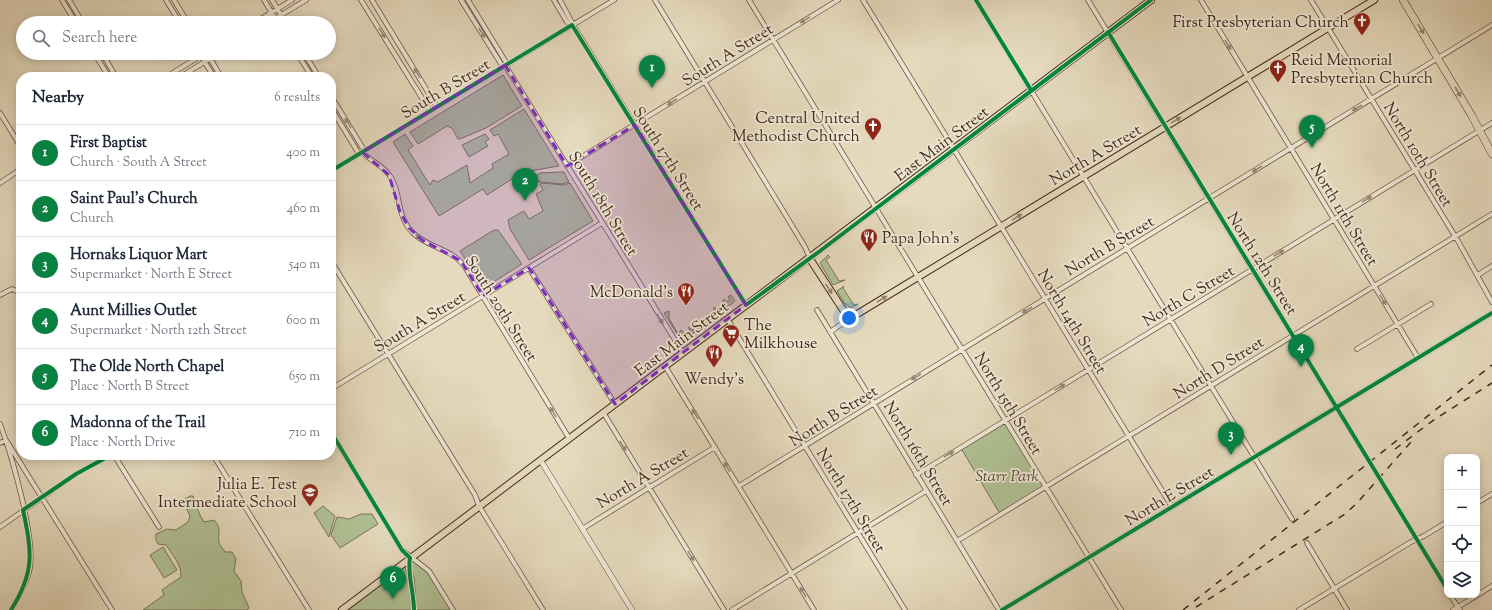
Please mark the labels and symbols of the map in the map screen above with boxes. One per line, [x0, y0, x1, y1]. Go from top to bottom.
church icon: First Presbyterian Church [1352, 11, 1372, 36]
place label: First Presbyterian Church [1172, 12, 1350, 35]
one-way arrow [799, 17, 811, 24]
street label: South A Street [678, 19, 779, 93]
one-way arrow [1417, 23, 1424, 35]
one-way arrow [478, 27, 485, 39]
one-way arrow [378, 28, 386, 38]
one-way arrow [1225, 39, 1232, 51]
place label: Reid Memorial Presbyterian Church [1291, 50, 1434, 91]
street label: South B Street [397, 54, 496, 126]
pin: 1 [639, 55, 665, 88]
church icon: Reid Memorial Presbyterian Church [1268, 58, 1288, 83]
one-way arrow [413, 68, 421, 78]
one-way arrow [1454, 87, 1462, 97]
street label: North 10th Street [1376, 98, 1458, 213]
one-way arrow [666, 99, 678, 106]
street label: East Main Street [890, 101, 995, 188]
street label: South 17th Street [626, 103, 708, 216]
one-way arrow [1351, 104, 1363, 111]
place label: Central United Methodist Church [732, 108, 861, 149]
pin: 5 [1299, 115, 1325, 148]
church icon: Central United Methodist Church [863, 116, 883, 141]
one-way arrow [1170, 116, 1182, 123]
one-way arrow [344, 117, 351, 129]
street label: North A Street [1046, 119, 1147, 193]
one-way arrow [595, 141, 607, 148]
street label: South 18th Street [561, 147, 643, 262]
street label: North 11th Street [1303, 160, 1383, 271]
one-way arrow [1251, 165, 1263, 172]
pin: 2 [512, 168, 538, 201]
one-way arrow [1362, 195, 1372, 203]
street label: North 12th Street [1220, 208, 1302, 321]
street label: North B Street [1061, 211, 1160, 283]
one-way arrow [1011, 213, 1023, 220]
restaurant icon: Papa John's [859, 227, 879, 252]
place label: Papa John's [882, 228, 959, 251]
one-way arrow [415, 234, 426, 242]
one-way arrow [1274, 249, 1284, 257]
street label: South 20th Street [458, 252, 542, 367]
street label: North C Street [1139, 260, 1240, 334]
street label: North 14th Street [1030, 266, 1112, 379]
restaurant icon: McDonald's [676, 281, 696, 306]
place label: McDonald's [590, 282, 673, 305]
one-way arrow [825, 284, 833, 294]
street label: South A Street [370, 286, 471, 360]
one-way arrow [1380, 294, 1387, 306]
one-way arrow [877, 295, 887, 303]
street label: East Main Street [630, 296, 735, 383]
one-way arrow [1021, 306, 1033, 313]
your location [839, 308, 859, 328]
one-way arrow [657, 313, 664, 325]
place label: The Milkhouse [744, 315, 818, 356]
supermarket icon: The Milkhouse [721, 323, 741, 348]
street label: North D Street [1170, 332, 1270, 406]
pin: 4 [1288, 334, 1314, 367]
restaurant icon: Wendy's [704, 343, 724, 368]
street label: North 15th Street [967, 349, 1047, 460]
place label: Wendy's [684, 369, 744, 392]
one-way arrow [910, 374, 922, 381]
street label: North B Street [786, 380, 883, 453]
one-way arrow [1054, 383, 1066, 390]
street label: North 16th Street [876, 398, 957, 511]
one-way arrow [549, 407, 557, 417]
one-way arrow [691, 408, 698, 420]
pin: 3 [1218, 422, 1244, 455]
one-way arrow [619, 440, 627, 451]
street label: North A Street [593, 442, 694, 516]
street label: North 17th Street [809, 445, 891, 558]
one-way arrow [943, 451, 955, 458]
one-way arrow [724, 461, 731, 473]
street label: North E Street [1122, 461, 1220, 533]
park label: Starr Park [975, 466, 1039, 489]
place label: Julia E. Test Intermediate School [158, 474, 298, 515]
school or university icon: Julia E. Test Intermediate School [300, 482, 320, 507]
one-way arrow [687, 551, 695, 561]
pin: 6 [380, 566, 406, 599]
one-way arrow [799, 587, 807, 597]

